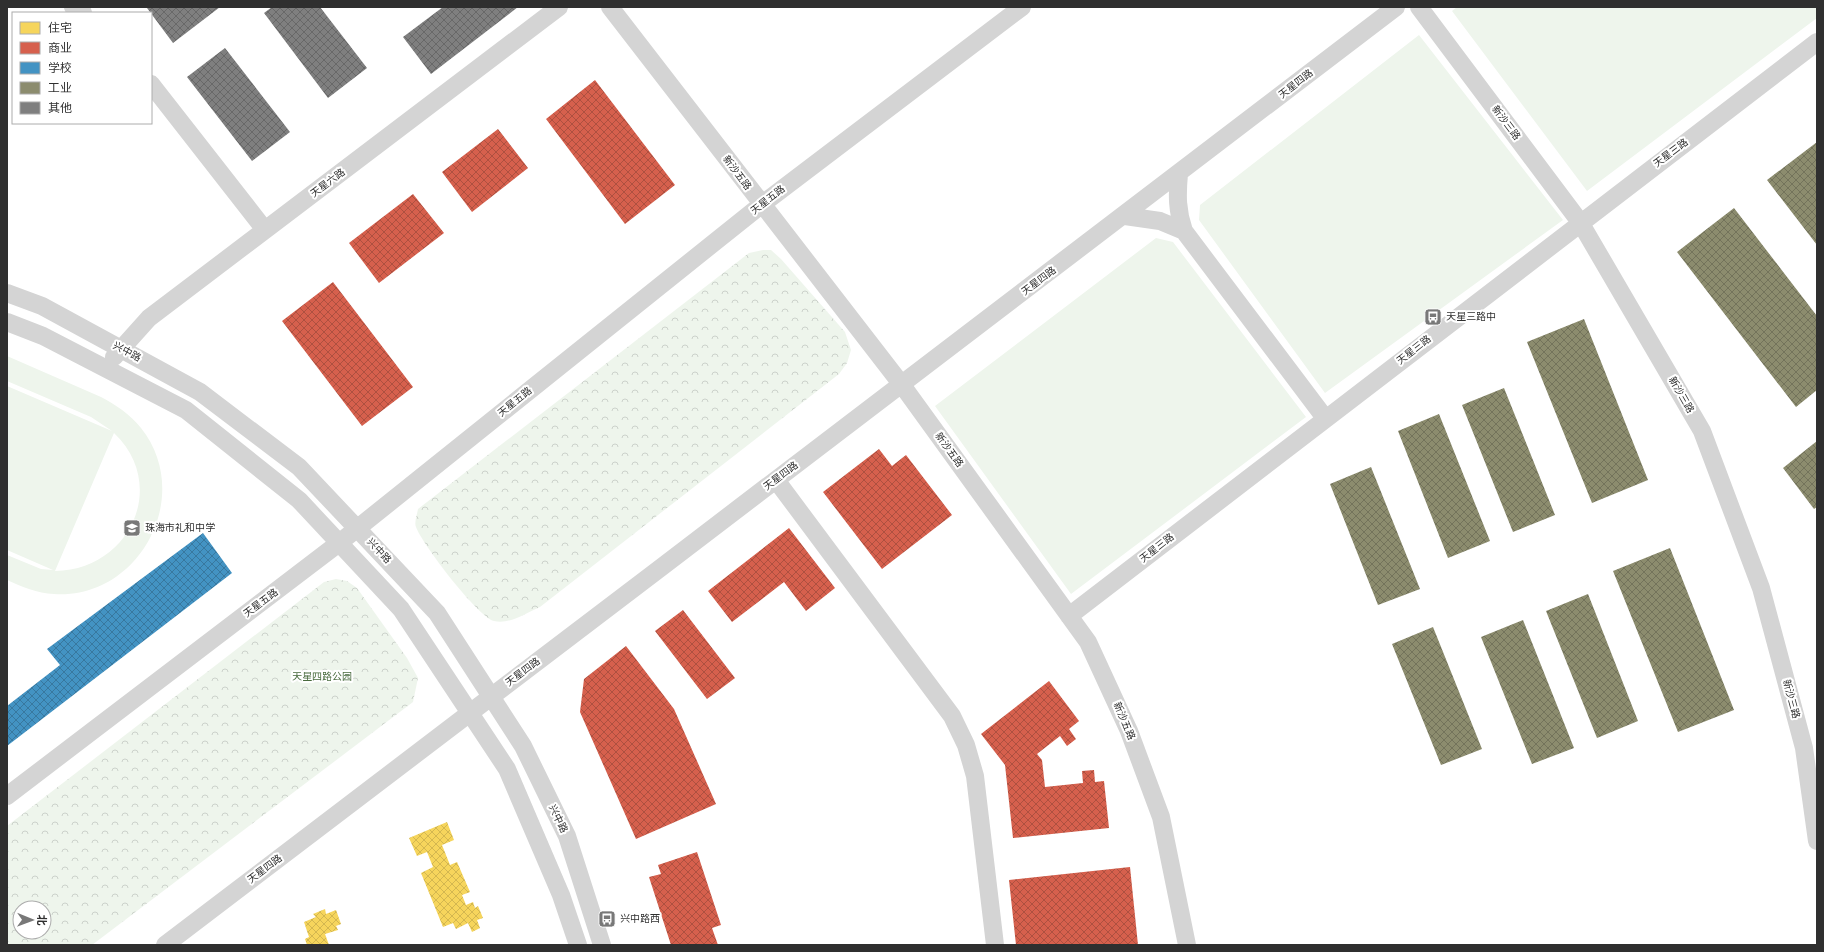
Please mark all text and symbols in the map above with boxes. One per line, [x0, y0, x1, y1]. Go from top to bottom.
legend [12, 12, 152, 124]
text: 住宅 [48, 20, 72, 36]
text: 商业 [48, 40, 72, 56]
text: 学校 [48, 60, 72, 76]
street label: 天星四路 [1276, 66, 1316, 102]
text: 工业 [48, 80, 72, 96]
text: 其他 [48, 100, 72, 116]
street label: 新沙三路 [1488, 103, 1524, 143]
street label: 天星三路 [1651, 135, 1691, 171]
street label: 新沙五路 [719, 153, 755, 193]
street label: 天星六路 [308, 165, 348, 201]
street label: 天星五路 [748, 182, 788, 218]
street label: 天星四路 [1019, 263, 1059, 299]
bus stop icon: 天星三路中 [1423, 307, 1443, 327]
place label: 天星三路中 [1446, 310, 1496, 324]
street label: 天星三路 [1394, 332, 1434, 368]
street label: 兴中路 [110, 339, 144, 365]
street label: 新沙三路 [1665, 374, 1697, 416]
street label: 天星五路 [495, 384, 535, 420]
street label: 新沙五路 [932, 430, 966, 470]
street label: 天星四路 [761, 458, 801, 494]
school or university icon: 珠海市礼和中学 [122, 518, 142, 538]
place label: 珠海市礼和中学 [145, 521, 215, 535]
street label: 天星三路 [1137, 530, 1177, 566]
street label: 兴中路 [364, 535, 394, 567]
street label: 天星五路 [241, 585, 281, 621]
street label: 天星四路 [503, 654, 543, 690]
park label: 天星四路公园 [292, 670, 352, 684]
street label: 新沙三路 [1779, 678, 1803, 720]
street label: 新沙五路 [1110, 700, 1138, 742]
street label: 兴中路 [545, 802, 571, 836]
street label: 天星四路 [245, 851, 285, 887]
north arrow [12, 900, 52, 940]
bus stop icon: 兴中路西 [597, 909, 617, 929]
place label: 兴中路西 [620, 912, 660, 926]
text: 北 [34, 915, 49, 926]

